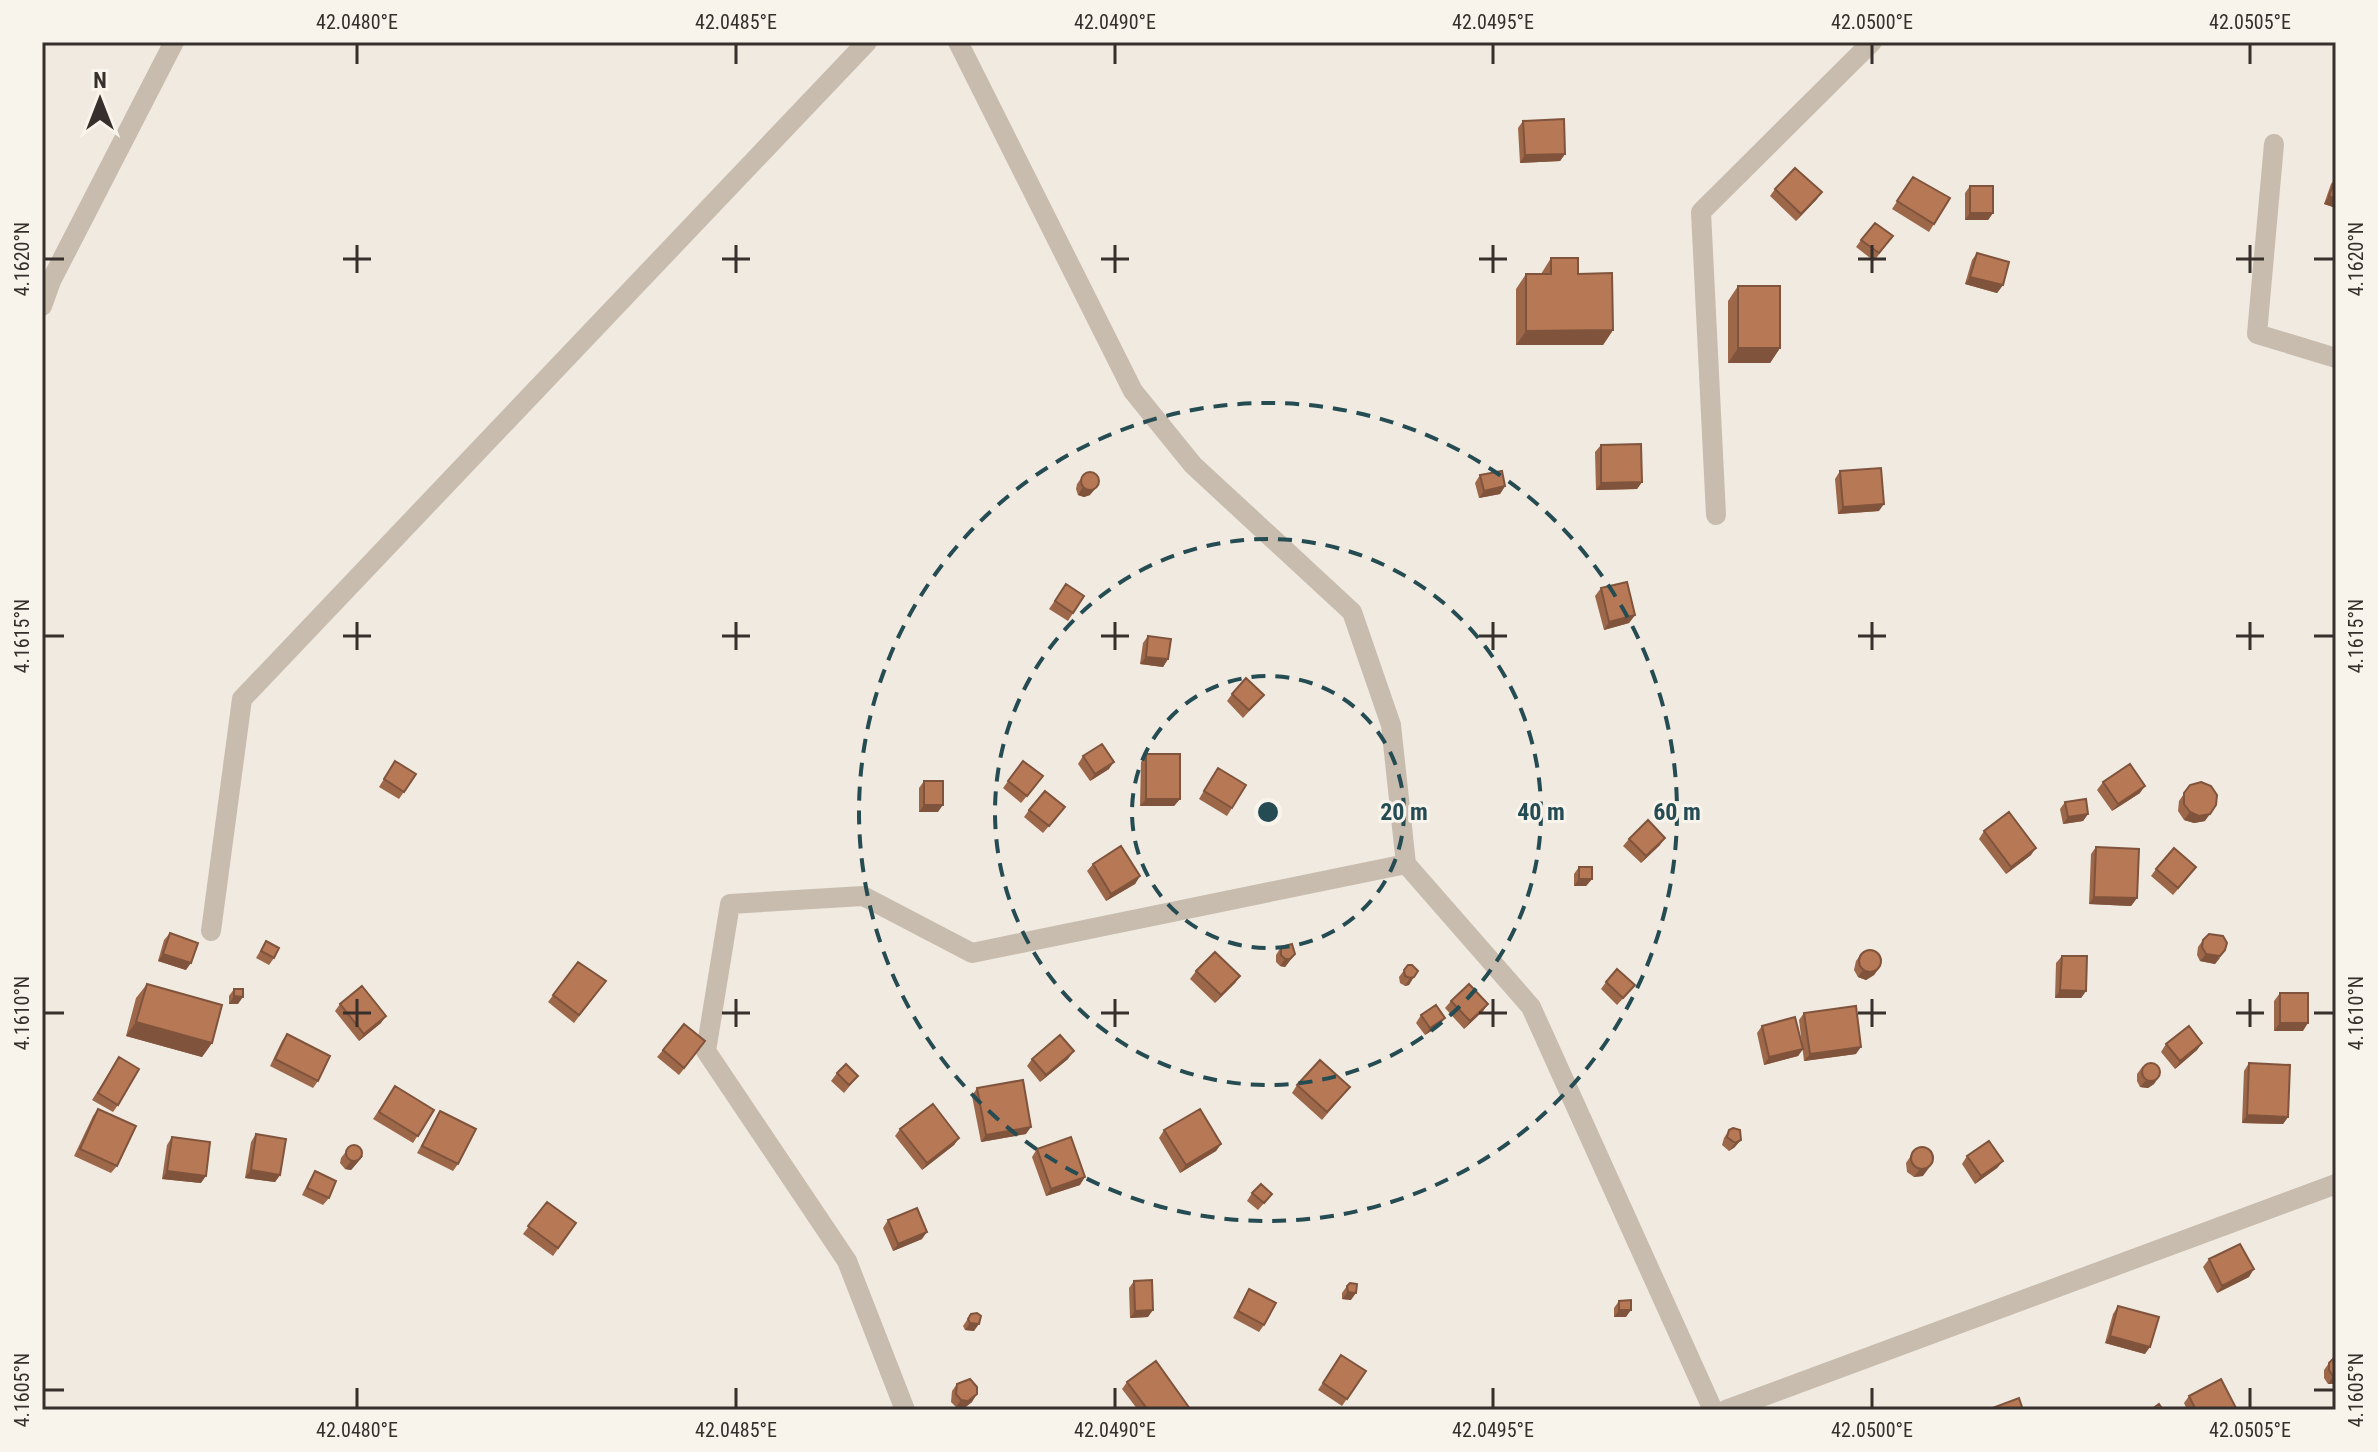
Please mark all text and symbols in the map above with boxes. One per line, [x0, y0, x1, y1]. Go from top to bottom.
text: 42.0480°E [316, 10, 398, 34]
text: 42.0485°E [695, 10, 777, 34]
text: 42.0490°E [1074, 10, 1156, 34]
text: 42.0495°E [1452, 10, 1534, 34]
text: 42.0500°E [1831, 10, 1913, 34]
text: 42.0505°E [2209, 10, 2291, 34]
north arrow [60, 60, 140, 140]
text: N [93, 68, 107, 93]
text: 4.1620°N [10, 222, 34, 296]
text: 4.1620°N [2344, 222, 2368, 296]
text: 4.1615°N [10, 599, 34, 673]
text: 4.1615°N [2344, 599, 2368, 673]
centre of rings [1254, 798, 1282, 826]
text: 20 m [1380, 798, 1428, 826]
text: 40 m [1517, 798, 1565, 826]
text: 60 m [1653, 798, 1701, 826]
text: 4.1610°N [10, 976, 34, 1050]
text: 4.1610°N [2344, 976, 2368, 1050]
text: 4.1605°N [10, 1353, 34, 1427]
text: 4.1605°N [2344, 1353, 2368, 1427]
text: 42.0480°E [316, 1418, 398, 1442]
text: 42.0485°E [695, 1418, 777, 1442]
text: 42.0490°E [1074, 1418, 1156, 1442]
text: 42.0495°E [1452, 1418, 1534, 1442]
text: 42.0500°E [1831, 1418, 1913, 1442]
text: 42.0505°E [2209, 1418, 2291, 1442]

